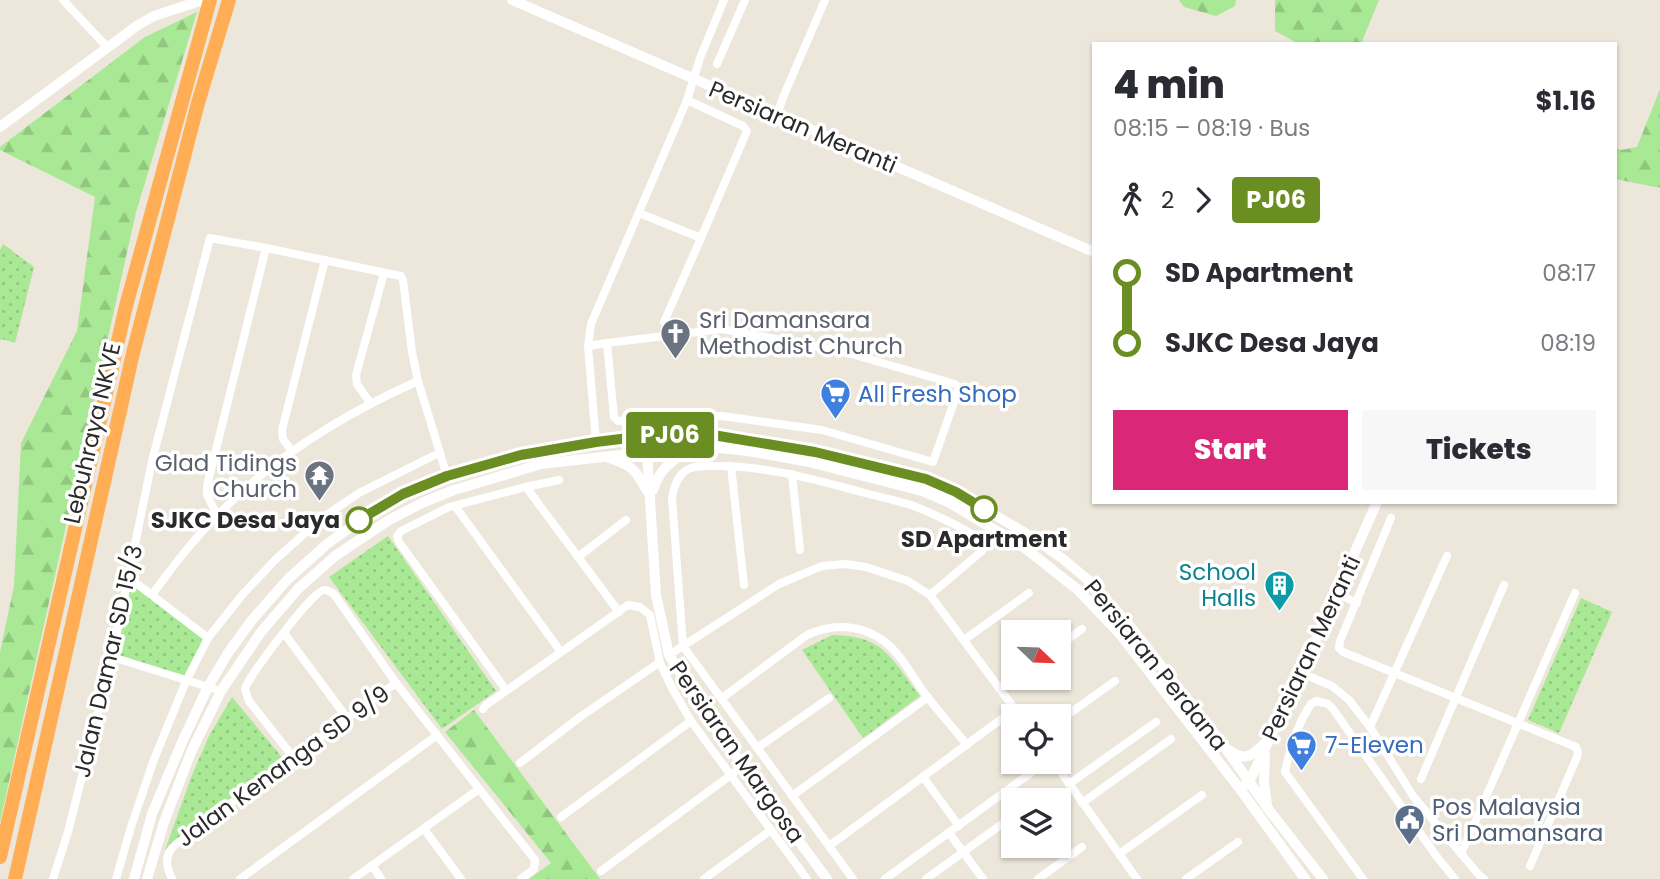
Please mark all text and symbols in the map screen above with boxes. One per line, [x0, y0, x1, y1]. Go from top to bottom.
text: 4 min [1113, 58, 1225, 111]
street label: Persiaran Meranti [704, 73, 902, 181]
text: $1.16 [1535, 83, 1596, 119]
text: 08:15 – 08:19 · Bus [1113, 112, 1310, 144]
icon: walk [1113, 181, 1151, 219]
icon: forward [1184, 181, 1222, 219]
text: PJ06 [1246, 183, 1306, 216]
text: 2 [1161, 184, 1174, 216]
text: SD Apartment [1165, 255, 1353, 291]
text: 08:17 [1542, 257, 1596, 289]
place label: Sri Damansara Methodist Church [699, 304, 903, 362]
church icon: Sri Damansara Methodist Church [659, 316, 693, 360]
text: SJKC Desa Jaya [1165, 325, 1379, 361]
text: 08:19 [1540, 327, 1596, 359]
street label: Lebuhraya NKVE [56, 339, 128, 527]
supermarket icon: All Fresh Shop [818, 377, 852, 421]
place label: All Fresh Shop [858, 378, 1017, 410]
button: Start [1113, 410, 1348, 490]
button: Tickets [1362, 410, 1596, 490]
line badge: PJ06 [621, 412, 719, 458]
text: PJ06 [640, 418, 700, 451]
place label: Glad Tidings Church [155, 447, 297, 505]
temple icon: Glad Tidings Church [303, 459, 337, 503]
marker: SD Apartment [971, 496, 997, 522]
place label: SJKC Desa Jaya [151, 504, 340, 536]
marker: SJKC Desa Jaya [346, 507, 372, 533]
place label: SD Apartment [901, 523, 1067, 555]
street label: Jalan Damar SD 15/3 [66, 542, 150, 780]
street label: Persiaran Meranti [1254, 550, 1368, 746]
place label: School Halls [1179, 556, 1256, 614]
building icon: School Halls [1262, 568, 1296, 612]
street label: Persiaran Perdana [1077, 573, 1235, 757]
north arrow [1001, 620, 1071, 690]
map controls [1001, 620, 1071, 858]
street label: Persiaran Margosa [662, 654, 812, 850]
street label: Jalan Kenanga SD 9/9 [170, 678, 396, 854]
button: locate [1001, 704, 1071, 774]
supermarket icon: 7-Eleven [1285, 728, 1319, 772]
place label: 7-Eleven [1325, 729, 1424, 761]
button: layers [1001, 788, 1071, 858]
place label: Pos Malaysia Sri Damansara [1432, 791, 1603, 849]
public building icon: Pos Malaysia Sri Damansara [1392, 803, 1426, 847]

